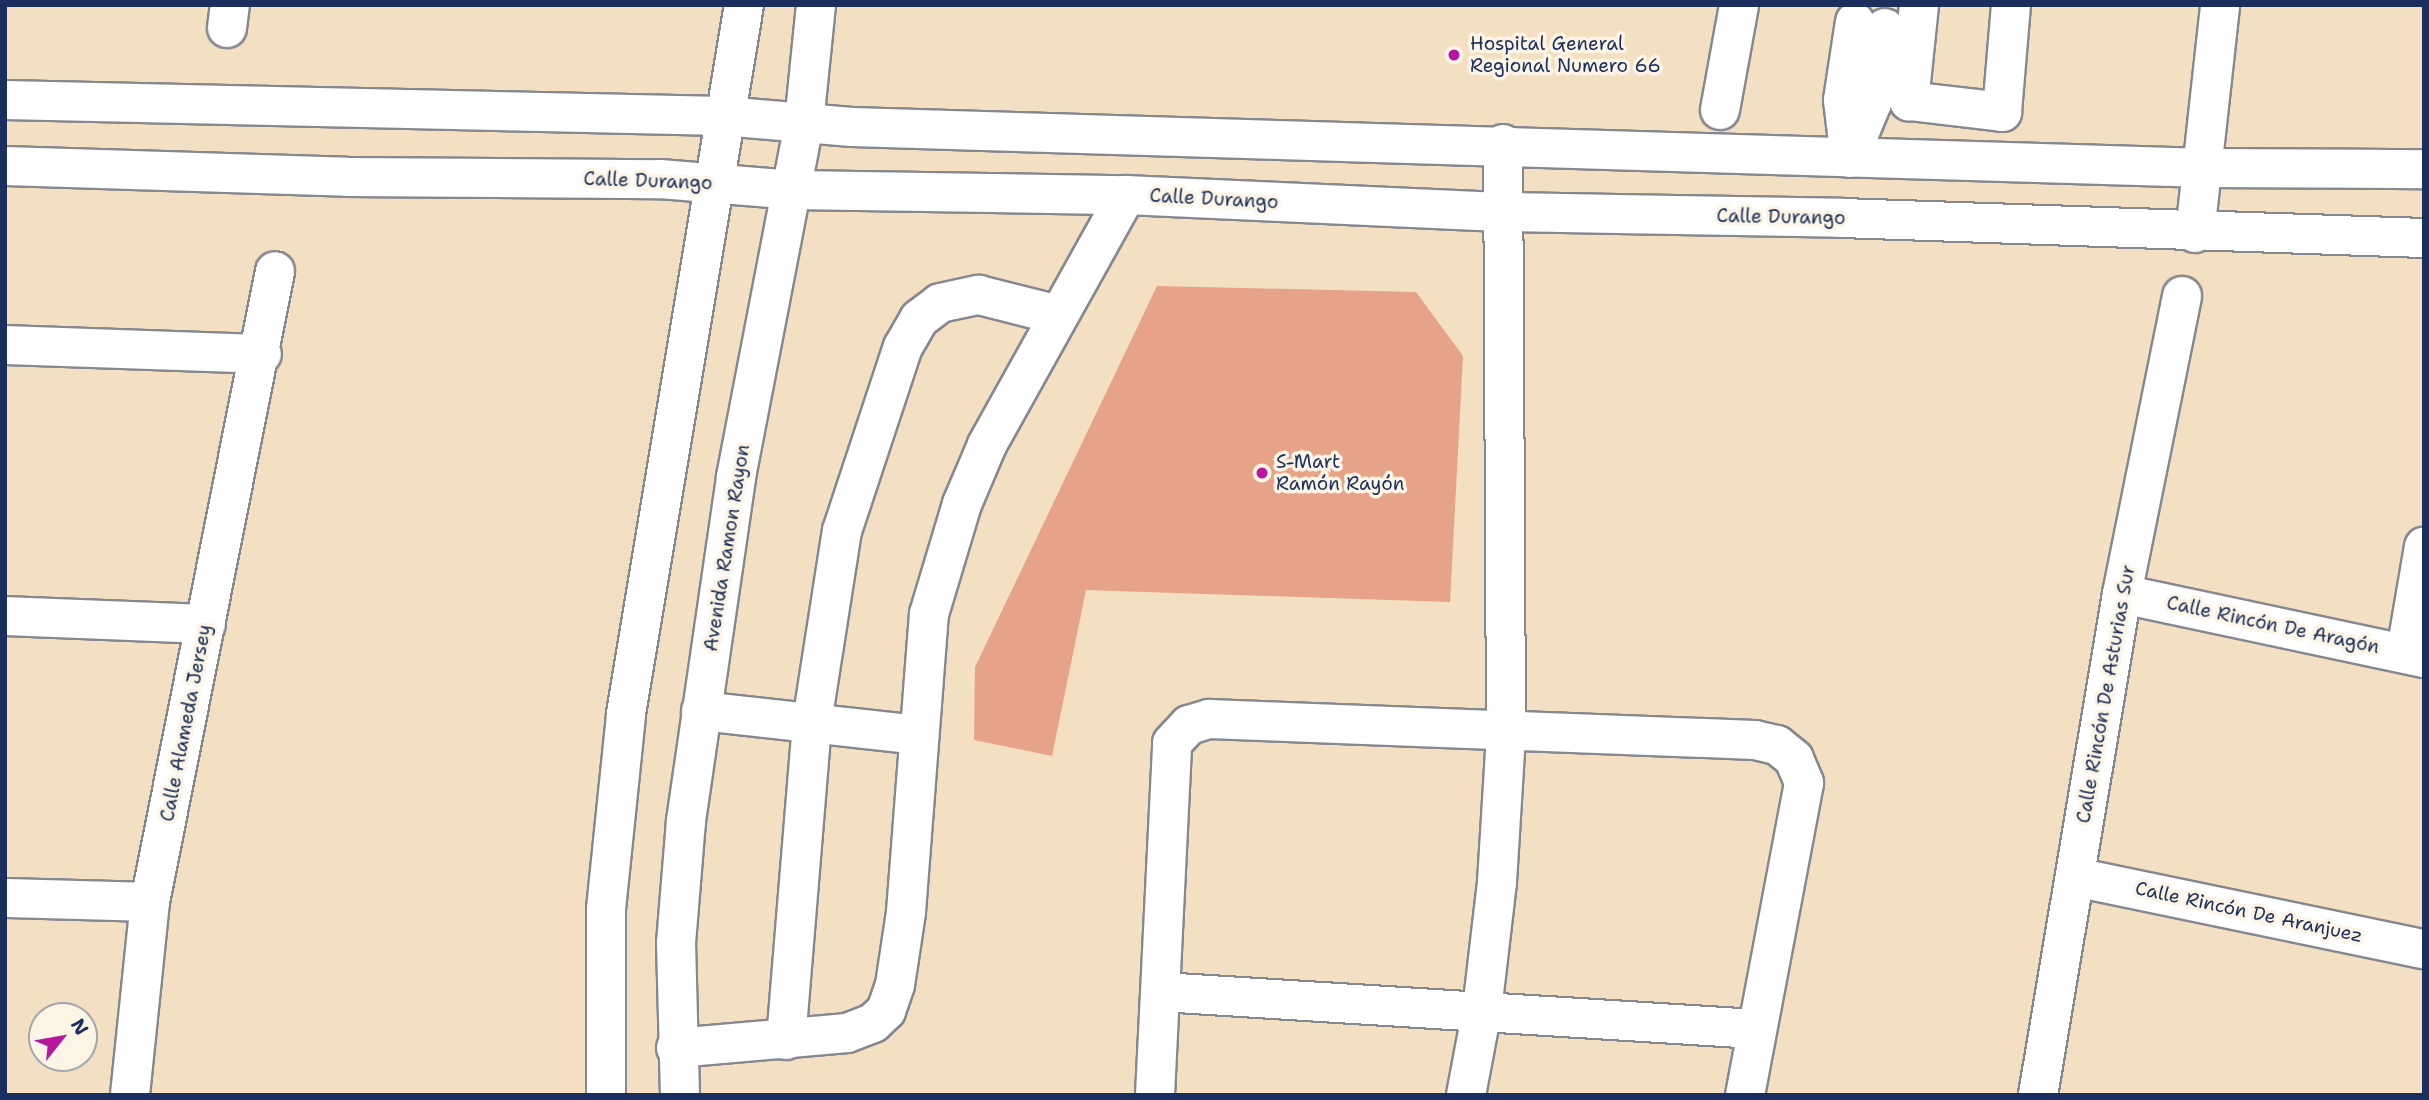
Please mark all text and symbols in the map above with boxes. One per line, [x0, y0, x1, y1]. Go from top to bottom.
place label: Hospital General Regional Numero 66 [1470, 33, 1661, 77]
marker: Hospital General Regional Numero 66 [1444, 45, 1464, 65]
street label: Calle Durango [583, 167, 713, 195]
street label: Calle Durango [1149, 184, 1279, 214]
street label: Calle Durango [1716, 204, 1846, 230]
street label: Avenida Ramon Rayon [699, 443, 755, 653]
place label: S-Mart Ramón Rayón [1276, 451, 1404, 495]
marker: S-Mart Ramón Rayón [1254, 465, 1270, 481]
street label: Calle Rincón De Asturias Sur [2072, 563, 2140, 825]
street label: Calle Rincón De Aragón [2165, 591, 2381, 659]
street label: Calle Alameda Jersey [156, 622, 216, 824]
street label: Calle Rincón De Aranjuez [2133, 877, 2365, 947]
north arrow [28, 1002, 98, 1072]
text: N [65, 1014, 94, 1040]

